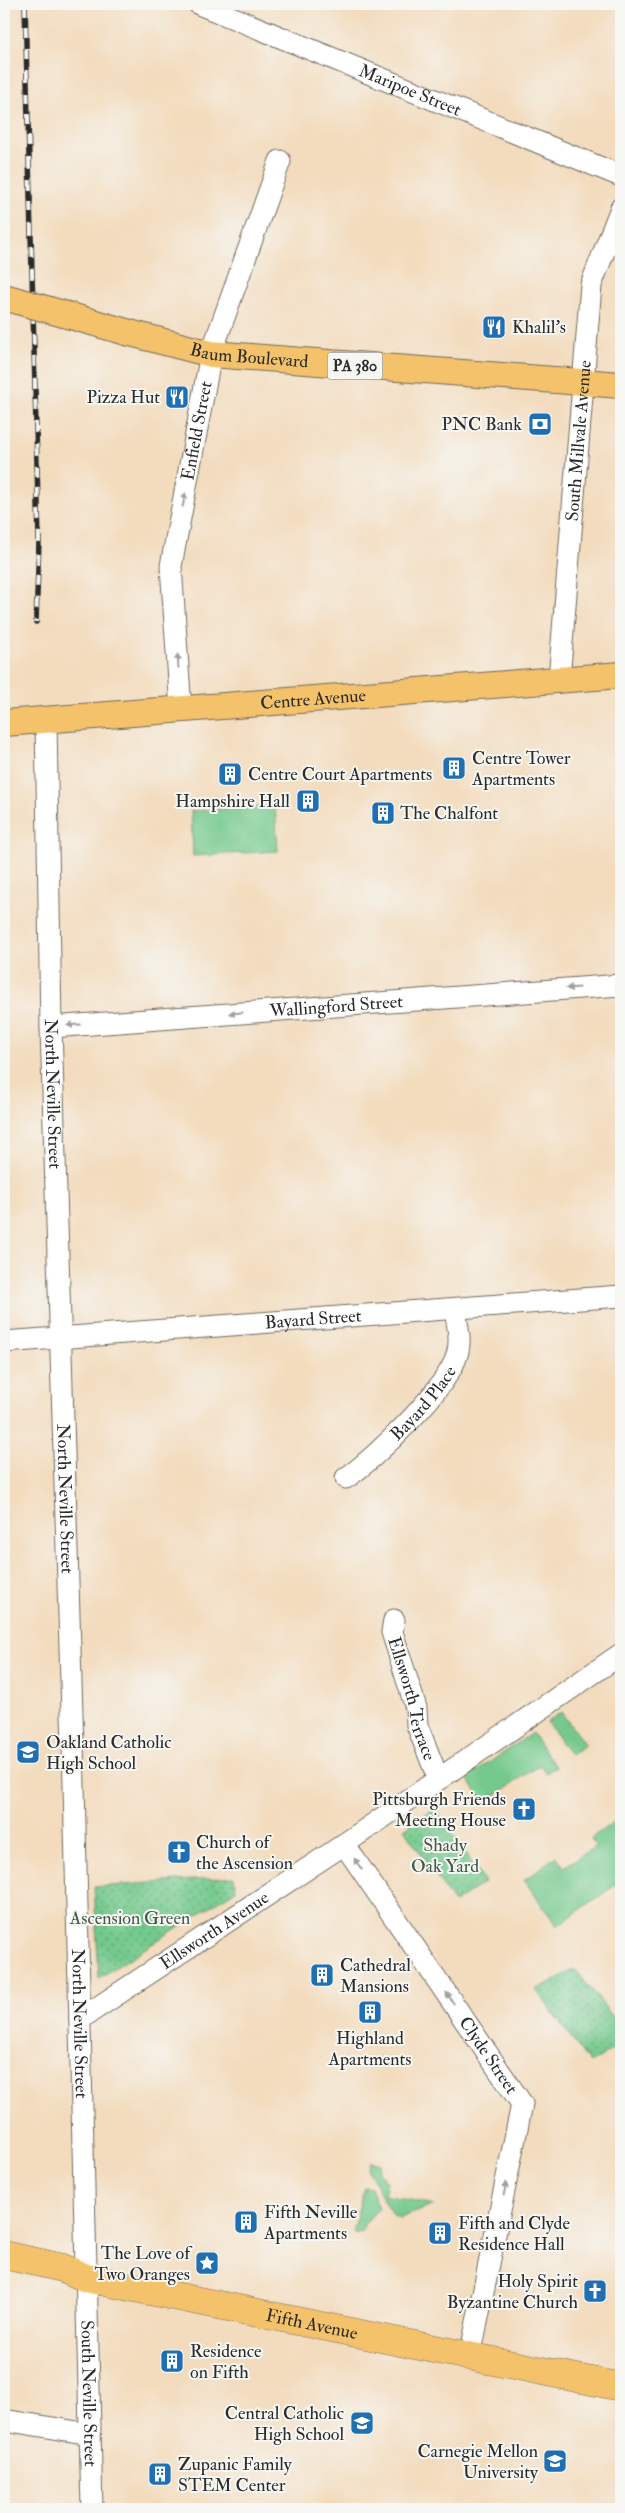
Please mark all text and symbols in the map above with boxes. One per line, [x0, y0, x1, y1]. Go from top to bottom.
street label: Maripoe Street [355, 59, 465, 121]
restaurant icon: Khalil's [481, 314, 507, 340]
place label: Khalil's [512, 316, 566, 339]
street label: Baum Boulevard [188, 338, 309, 373]
road number: PA 380 [328, 352, 382, 380]
street label: South Millvale Avenue [560, 359, 596, 522]
street label: Enfield Street [176, 379, 217, 482]
restaurant icon: Pizza Hut [164, 384, 190, 410]
place label: Pizza Hut [86, 386, 160, 409]
bank icon: PNC Bank [527, 411, 553, 437]
place label: PNC Bank [442, 413, 522, 436]
one-way arrow [180, 491, 188, 507]
one-way arrow [173, 653, 181, 669]
street label: Centre Avenue [259, 683, 367, 715]
place label: Centre Tower Apartments [471, 747, 571, 791]
building icon: Centre Tower Apartments [441, 755, 467, 781]
building icon: Centre Court Apartments [217, 761, 243, 787]
place label: Centre Court Apartments [248, 763, 432, 786]
building icon: Hampshire Hall [295, 788, 321, 814]
place label: Hampshire Hall [175, 790, 290, 813]
building icon: The Chalfont [370, 800, 396, 826]
place label: The Chalfont [400, 802, 498, 825]
one-way arrow [564, 985, 580, 993]
street label: Wallingford Street [268, 990, 404, 1022]
one-way arrow [228, 1010, 244, 1018]
street label: North Neville Street [39, 1019, 67, 1169]
one-way arrow [66, 1022, 82, 1030]
street label: Bayard Street [264, 1304, 363, 1334]
street label: Bayard Place [385, 1361, 462, 1446]
street label: North Neville Street [52, 1423, 79, 1574]
street label: Ellsworth Terrace [383, 1634, 442, 1764]
place label: Oakland Catholic High School [46, 1731, 172, 1775]
school or university icon: Oakland Catholic High School [15, 1739, 41, 1765]
place label: Pittsburgh Friends Meeting House [372, 1788, 506, 1832]
church icon: Pittsburgh Friends Meeting House [511, 1796, 537, 1822]
place label: Church of the Ascension [196, 1831, 293, 1875]
park label: Shady Oak Yard [411, 1834, 479, 1878]
church icon: Church of the Ascension [166, 1839, 192, 1865]
one-way arrow [353, 1857, 363, 1871]
street label: Ellsworth Avenue [155, 1886, 274, 1975]
park label: Ascension Green [69, 1907, 190, 1930]
street label: North Neville Street [67, 1948, 93, 2099]
place label: Cathedral Mansions [340, 1954, 411, 1998]
building icon: Cathedral Mansions [309, 1962, 335, 1988]
one-way arrow [445, 1991, 455, 2005]
building icon: Highland Apartments [357, 1999, 383, 2025]
street label: Clyde Street [454, 2012, 523, 2099]
place label: Highland Apartments [327, 2027, 412, 2071]
one-way arrow [501, 2181, 509, 2196]
place label: Fifth Neville Apartments [263, 2201, 358, 2245]
building icon: Fifth Neville Apartments [233, 2209, 259, 2235]
place label: Fifth and Clyde Residence Hall [458, 2212, 570, 2256]
building icon: Fifth and Clyde Residence Hall [427, 2220, 453, 2246]
place label: The Love of Two Oranges [95, 2242, 193, 2286]
place icon: The Love of Two Oranges [194, 2250, 220, 2276]
place label: Holy Spirit Byzantine Church [447, 2270, 579, 2314]
church icon: Holy Spirit Byzantine Church [582, 2278, 608, 2304]
street label: Fifth Avenue [264, 2303, 360, 2345]
street label: South Neville Street [76, 2320, 102, 2467]
place label: Residence on Fifth [190, 2340, 262, 2384]
building icon: Residence on Fifth [159, 2348, 185, 2374]
place label: Central Catholic High School [225, 2402, 344, 2446]
school or university icon: Central Catholic High School [349, 2410, 375, 2436]
place label: Carnegie Mellon University [417, 2440, 539, 2484]
school or university icon: Carnegie Mellon University [542, 2448, 568, 2474]
place label: Zupanic Family STEM Center [178, 2453, 293, 2497]
building icon: Zupanic Family STEM Center [147, 2461, 173, 2487]

